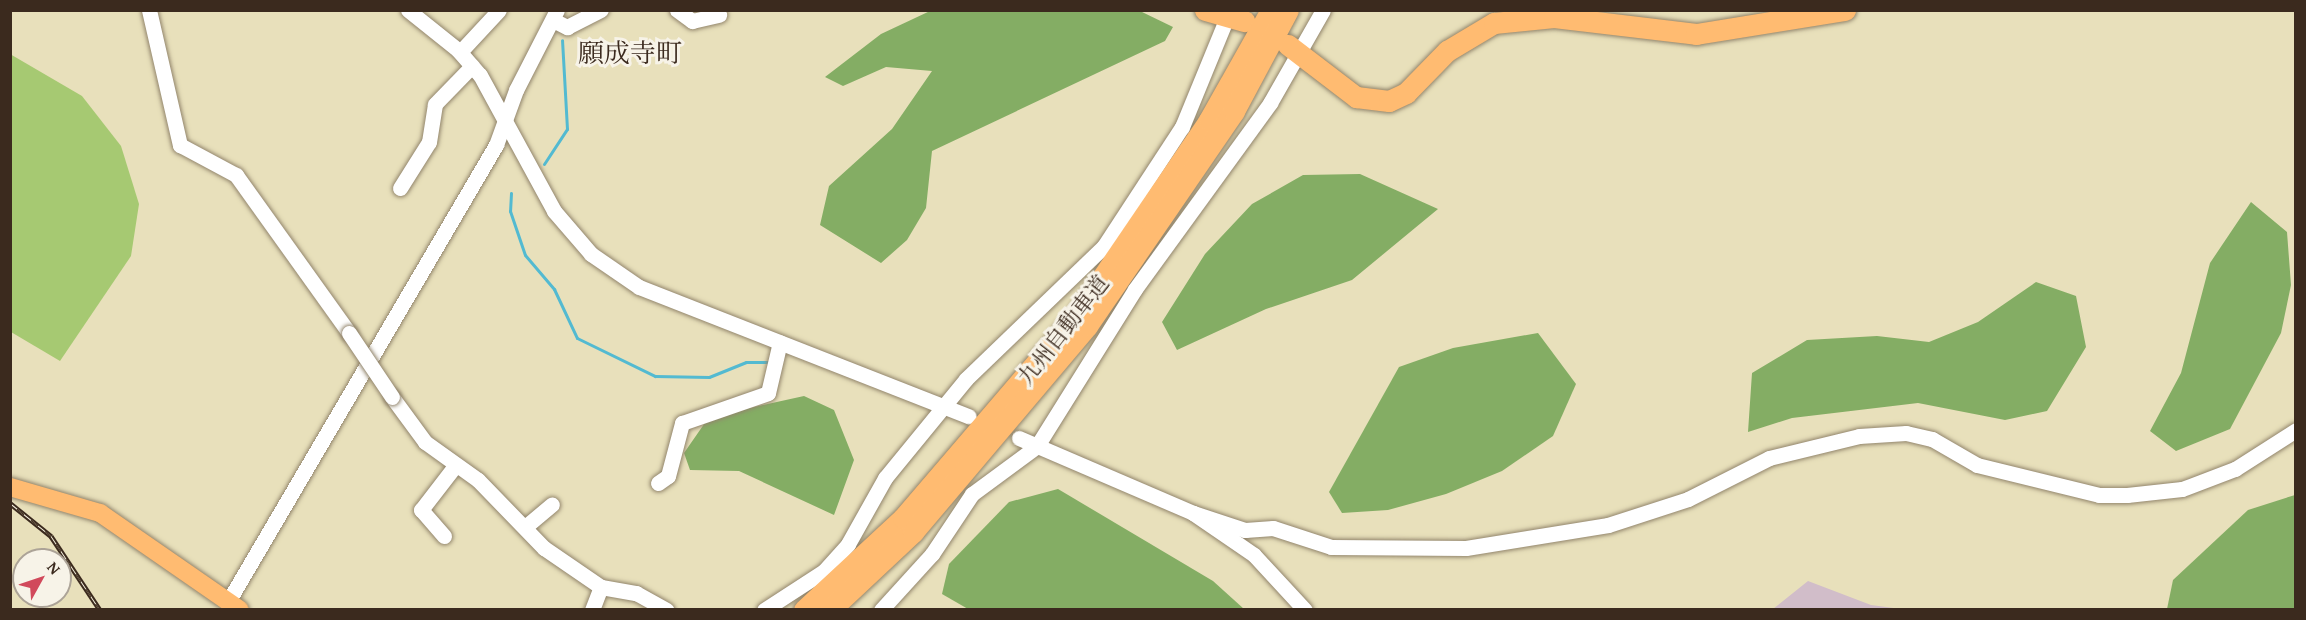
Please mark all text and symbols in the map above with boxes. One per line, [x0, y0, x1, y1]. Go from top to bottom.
district label: 願成寺町 [578, 37, 682, 69]
street label: 九州自動車道 [1012, 270, 1114, 390]
north arrow [12, 548, 72, 608]
text: N [42, 556, 67, 580]

